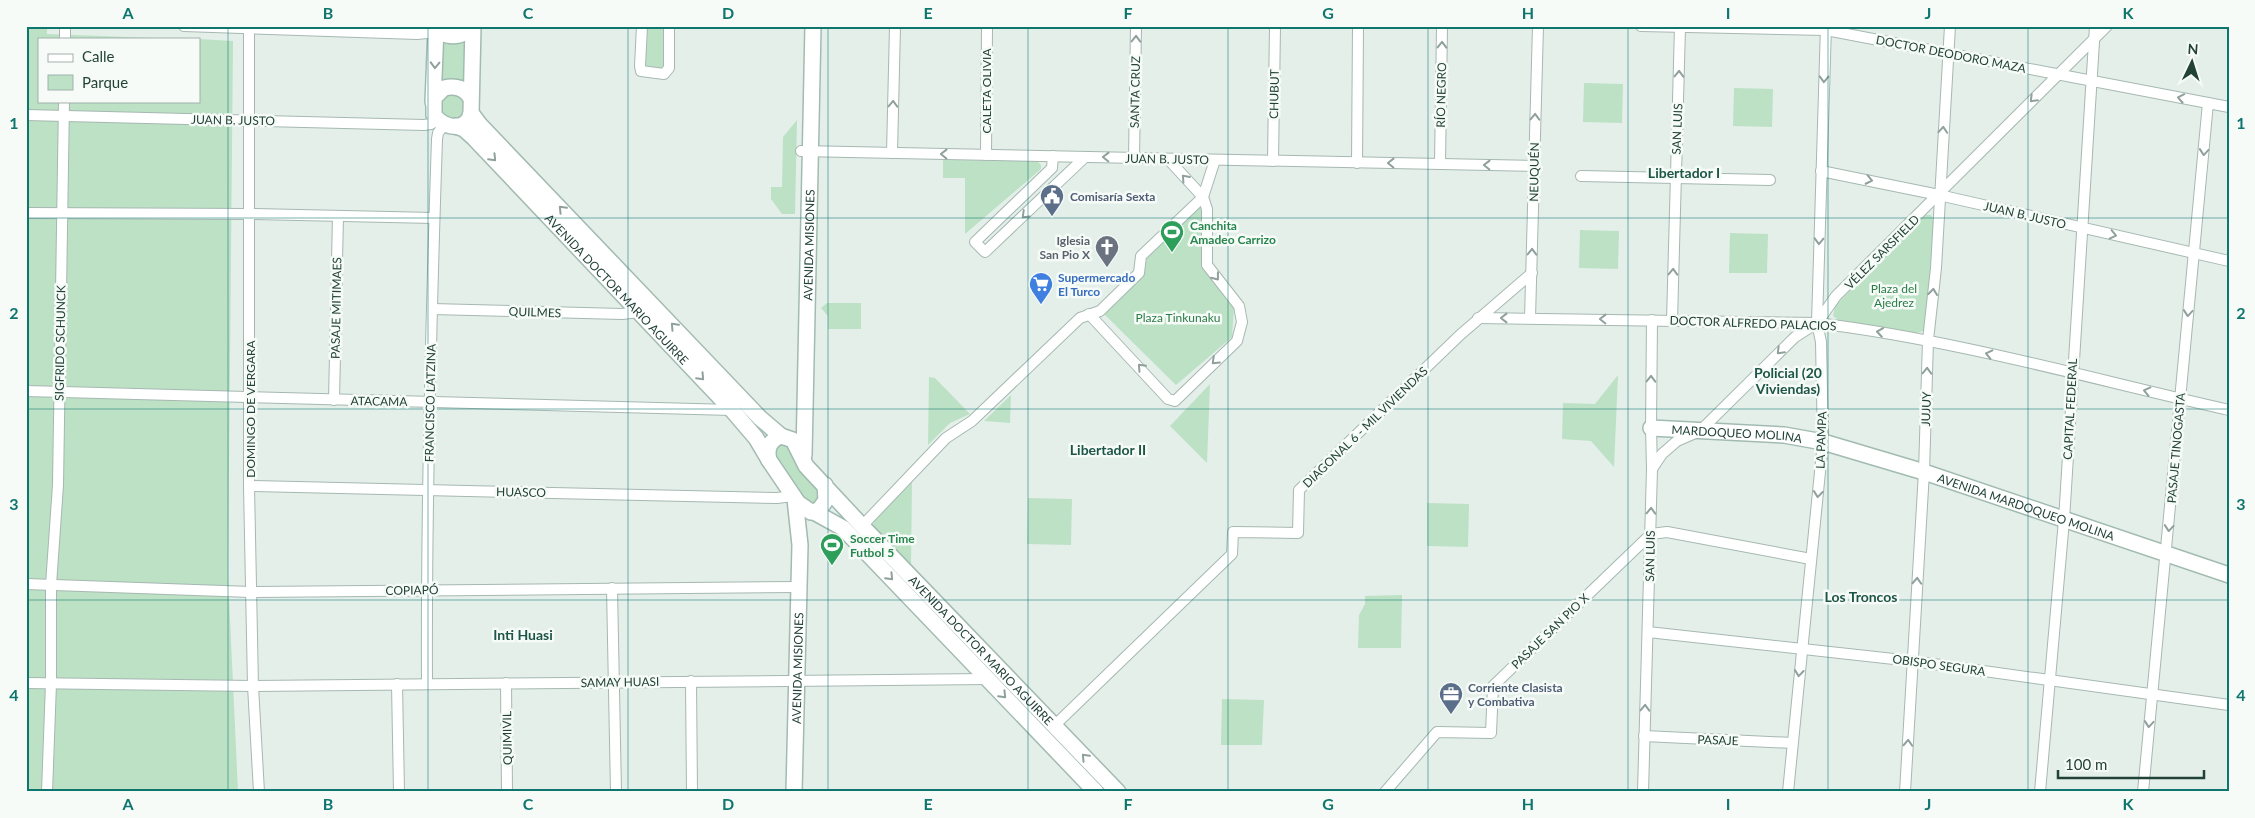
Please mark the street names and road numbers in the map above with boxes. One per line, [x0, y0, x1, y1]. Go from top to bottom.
street label: DOCTOR DEODORO MAZA [1875, 32, 2028, 76]
street label: CALETA OLIVIA [979, 48, 994, 134]
street label: SANTA CRUZ [1127, 56, 1143, 128]
street label: RÍO NEGRO [1433, 62, 1449, 128]
street label: CHUBUT [1266, 69, 1282, 119]
street label: SAN LUIS [1669, 103, 1685, 155]
street label: JUAN B. JUSTO [191, 112, 276, 128]
street label: NEUQUÉN [1526, 142, 1542, 202]
street label: JUAN B. JUSTO [1125, 151, 1210, 167]
street label: AVENIDA MISIONES [800, 189, 817, 301]
street label: JUAN B. JUSTO [1982, 198, 2068, 232]
street label: AVENIDA DOCTOR MARIO AGUIRRE [542, 211, 692, 367]
street label: VÉLEZ SARSFIELD [1842, 212, 1922, 292]
street label: PASAJE MITIMAES [328, 257, 344, 359]
street label: SIGFRIDO SCHUNCK [51, 285, 69, 401]
street label: QUILMES [508, 304, 562, 320]
street label: DOCTOR ALFREDO PALACIOS [1669, 313, 1837, 333]
street label: DOMINGO DE VERGARA [243, 339, 258, 478]
street label: FRANCISCO LATZINA [421, 343, 439, 462]
street label: CAPITAL FEDERAL [2060, 358, 2080, 460]
street label: DIAGONAL 6 - MIL VIVIENDAS [1299, 363, 1431, 491]
street label: JUJUY [1918, 391, 1934, 427]
street label: PASAJE TINOGASTA [2164, 391, 2188, 504]
street label: ATACAMA [350, 393, 408, 409]
street label: LA PAMPA [1813, 410, 1830, 469]
street label: MARDOQUEO MOLINA [1671, 422, 1804, 446]
street label: AVENIDA MARDOQUEO MOLINA [1936, 470, 2117, 544]
street label: HUASCO [496, 484, 546, 500]
street label: SAN LUIS [1642, 530, 1658, 582]
street label: AVENIDA DOCTOR MARIO AGUIRRE [906, 572, 1057, 728]
street label: COPIAPÓ [385, 582, 439, 598]
street label: PASAJE SAN PIO X [1508, 590, 1592, 672]
street label: AVENIDA MISIONES [788, 612, 806, 724]
street label: OBISPO SEGURA [1892, 651, 1987, 679]
street label: SAMAY HUASI [580, 674, 660, 690]
street label: QUIMIVIL [499, 711, 515, 765]
street label: PASAJE [1697, 732, 1739, 748]

